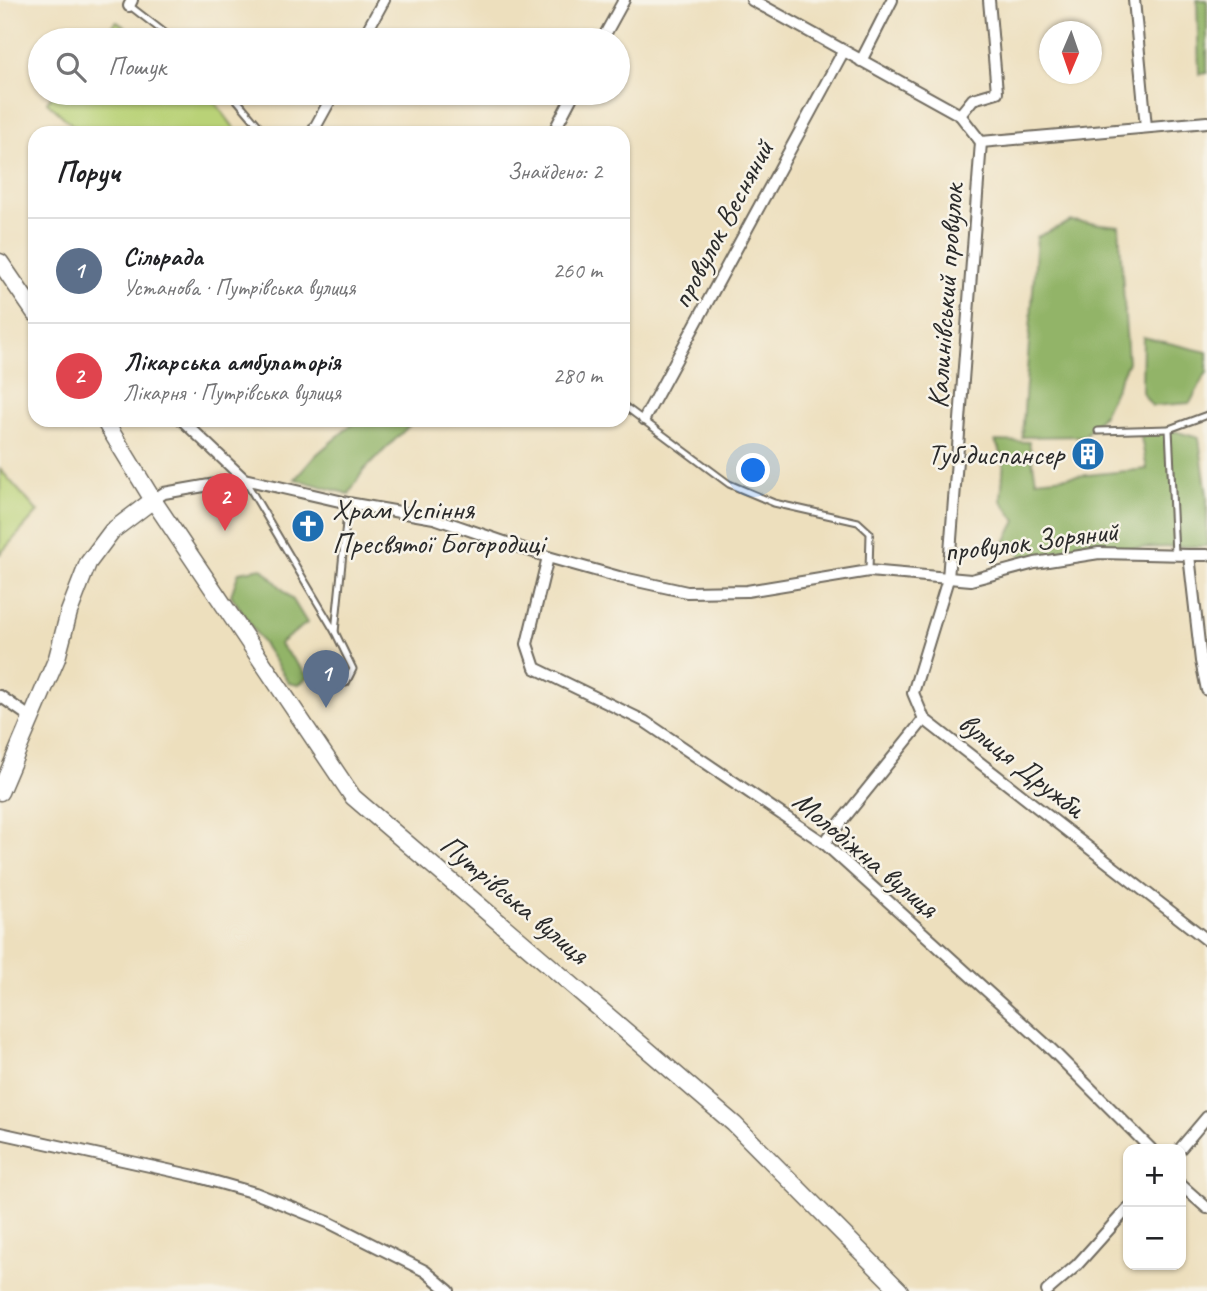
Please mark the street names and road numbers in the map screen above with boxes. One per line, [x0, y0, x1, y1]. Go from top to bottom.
street label: провулок Весняний [662, 132, 783, 315]
street label: Калинівський провулок [918, 180, 972, 410]
street label: провулок Зоряний [942, 511, 1122, 571]
street label: вулиця Дружби [951, 704, 1094, 827]
street label: Молодіжна вулиця [785, 782, 948, 927]
street label: Путрівська вулиця [433, 826, 598, 973]

